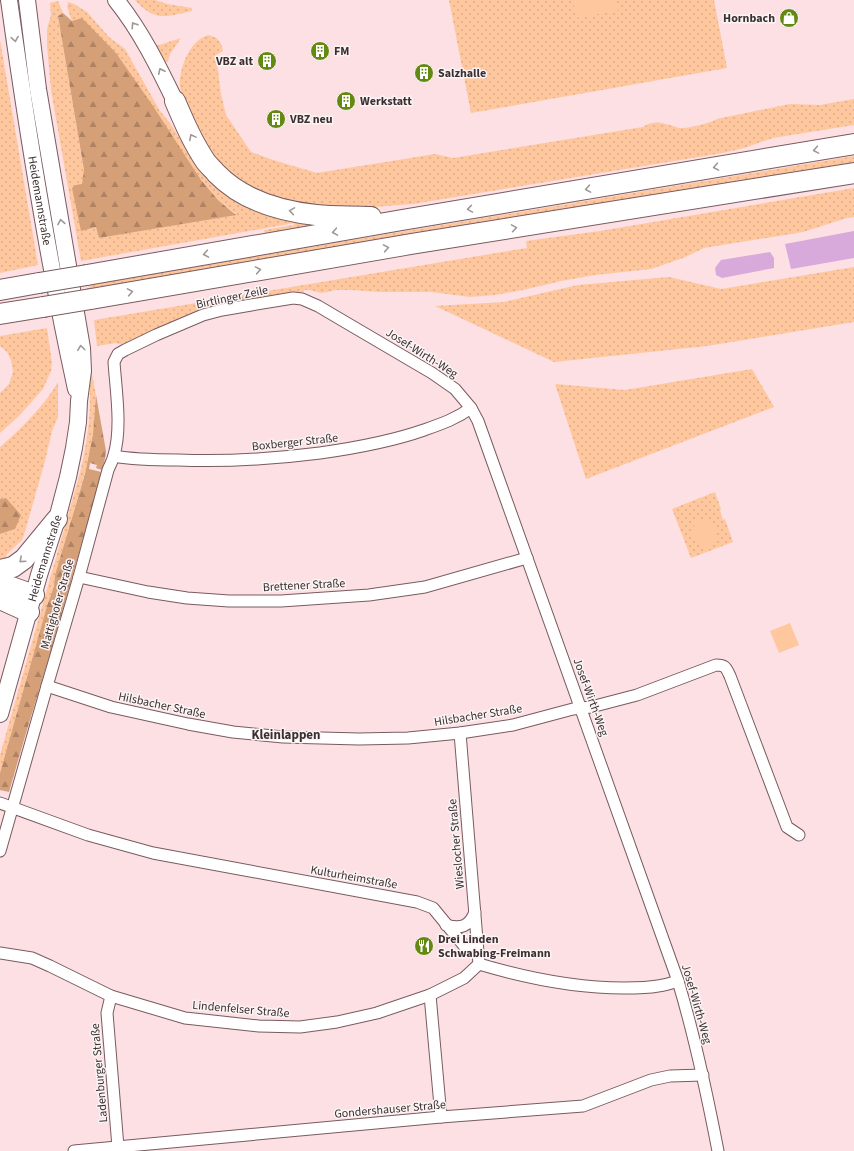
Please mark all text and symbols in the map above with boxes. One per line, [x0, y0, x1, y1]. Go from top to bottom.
shop icon: Hornbach [778, 7, 800, 29]
place label: Hornbach [723, 10, 775, 27]
one-way arrow [131, 22, 139, 29]
one-way arrow [10, 36, 18, 42]
building icon: FM [309, 40, 331, 62]
place label: FM [334, 43, 349, 60]
building icon: VBZ alt [256, 50, 278, 72]
place label: VBZ alt [215, 53, 253, 70]
building icon: Salzhalle [413, 62, 435, 84]
place label: Salzhalle [438, 65, 486, 82]
one-way arrow [158, 67, 166, 75]
building icon: Werkstatt [335, 90, 357, 112]
place label: Werkstatt [360, 93, 412, 110]
building icon: VBZ neu [265, 108, 287, 130]
place label: VBZ neu [289, 111, 333, 128]
one-way arrow [189, 134, 197, 142]
one-way arrow [812, 145, 819, 154]
street label: Heidemannstraße [23, 155, 55, 247]
one-way arrow [713, 162, 720, 171]
one-way arrow [585, 184, 591, 193]
one-way arrow [466, 204, 473, 213]
one-way arrow [289, 208, 295, 216]
one-way arrow [57, 219, 66, 225]
one-way arrow [511, 224, 518, 233]
one-way arrow [331, 227, 338, 236]
one-way arrow [383, 245, 389, 253]
one-way arrow [203, 249, 210, 258]
one-way arrow [255, 267, 261, 275]
street label: Birtlinger Zeile [194, 282, 270, 313]
one-way arrow [127, 288, 133, 297]
street label: Josef-Wirth-Weg [382, 324, 461, 382]
one-way arrow [77, 345, 86, 351]
street label: Boxberger Straße [251, 430, 339, 455]
street label: Heidemannstraße [24, 513, 67, 604]
one-way arrow [19, 555, 27, 562]
street label: Mattighofer Straße [36, 557, 79, 651]
street label: Brettener Straße [262, 575, 346, 596]
street label: Josef-Wirth-Weg [568, 656, 613, 739]
street label: Hilsbacher Straße [117, 688, 207, 723]
street label: Hilsbacher Straße [433, 700, 523, 731]
district label: Kleinlappen [251, 726, 321, 744]
street label: Wieslocher Straße [444, 798, 469, 890]
street label: Kulturheimstraße [309, 861, 399, 894]
place label: Drei Linden Schwabing-Freimann [438, 931, 551, 962]
restaurant icon: Drei Linden Schwabing-Freimann [413, 935, 435, 957]
street label: Josef-Wirth-Weg [677, 962, 716, 1046]
street label: Lindenfelser Straße [192, 997, 290, 1022]
street label: Ladenburger Straße [87, 1023, 112, 1123]
street label: Gondershauser Straße [334, 1096, 447, 1123]

